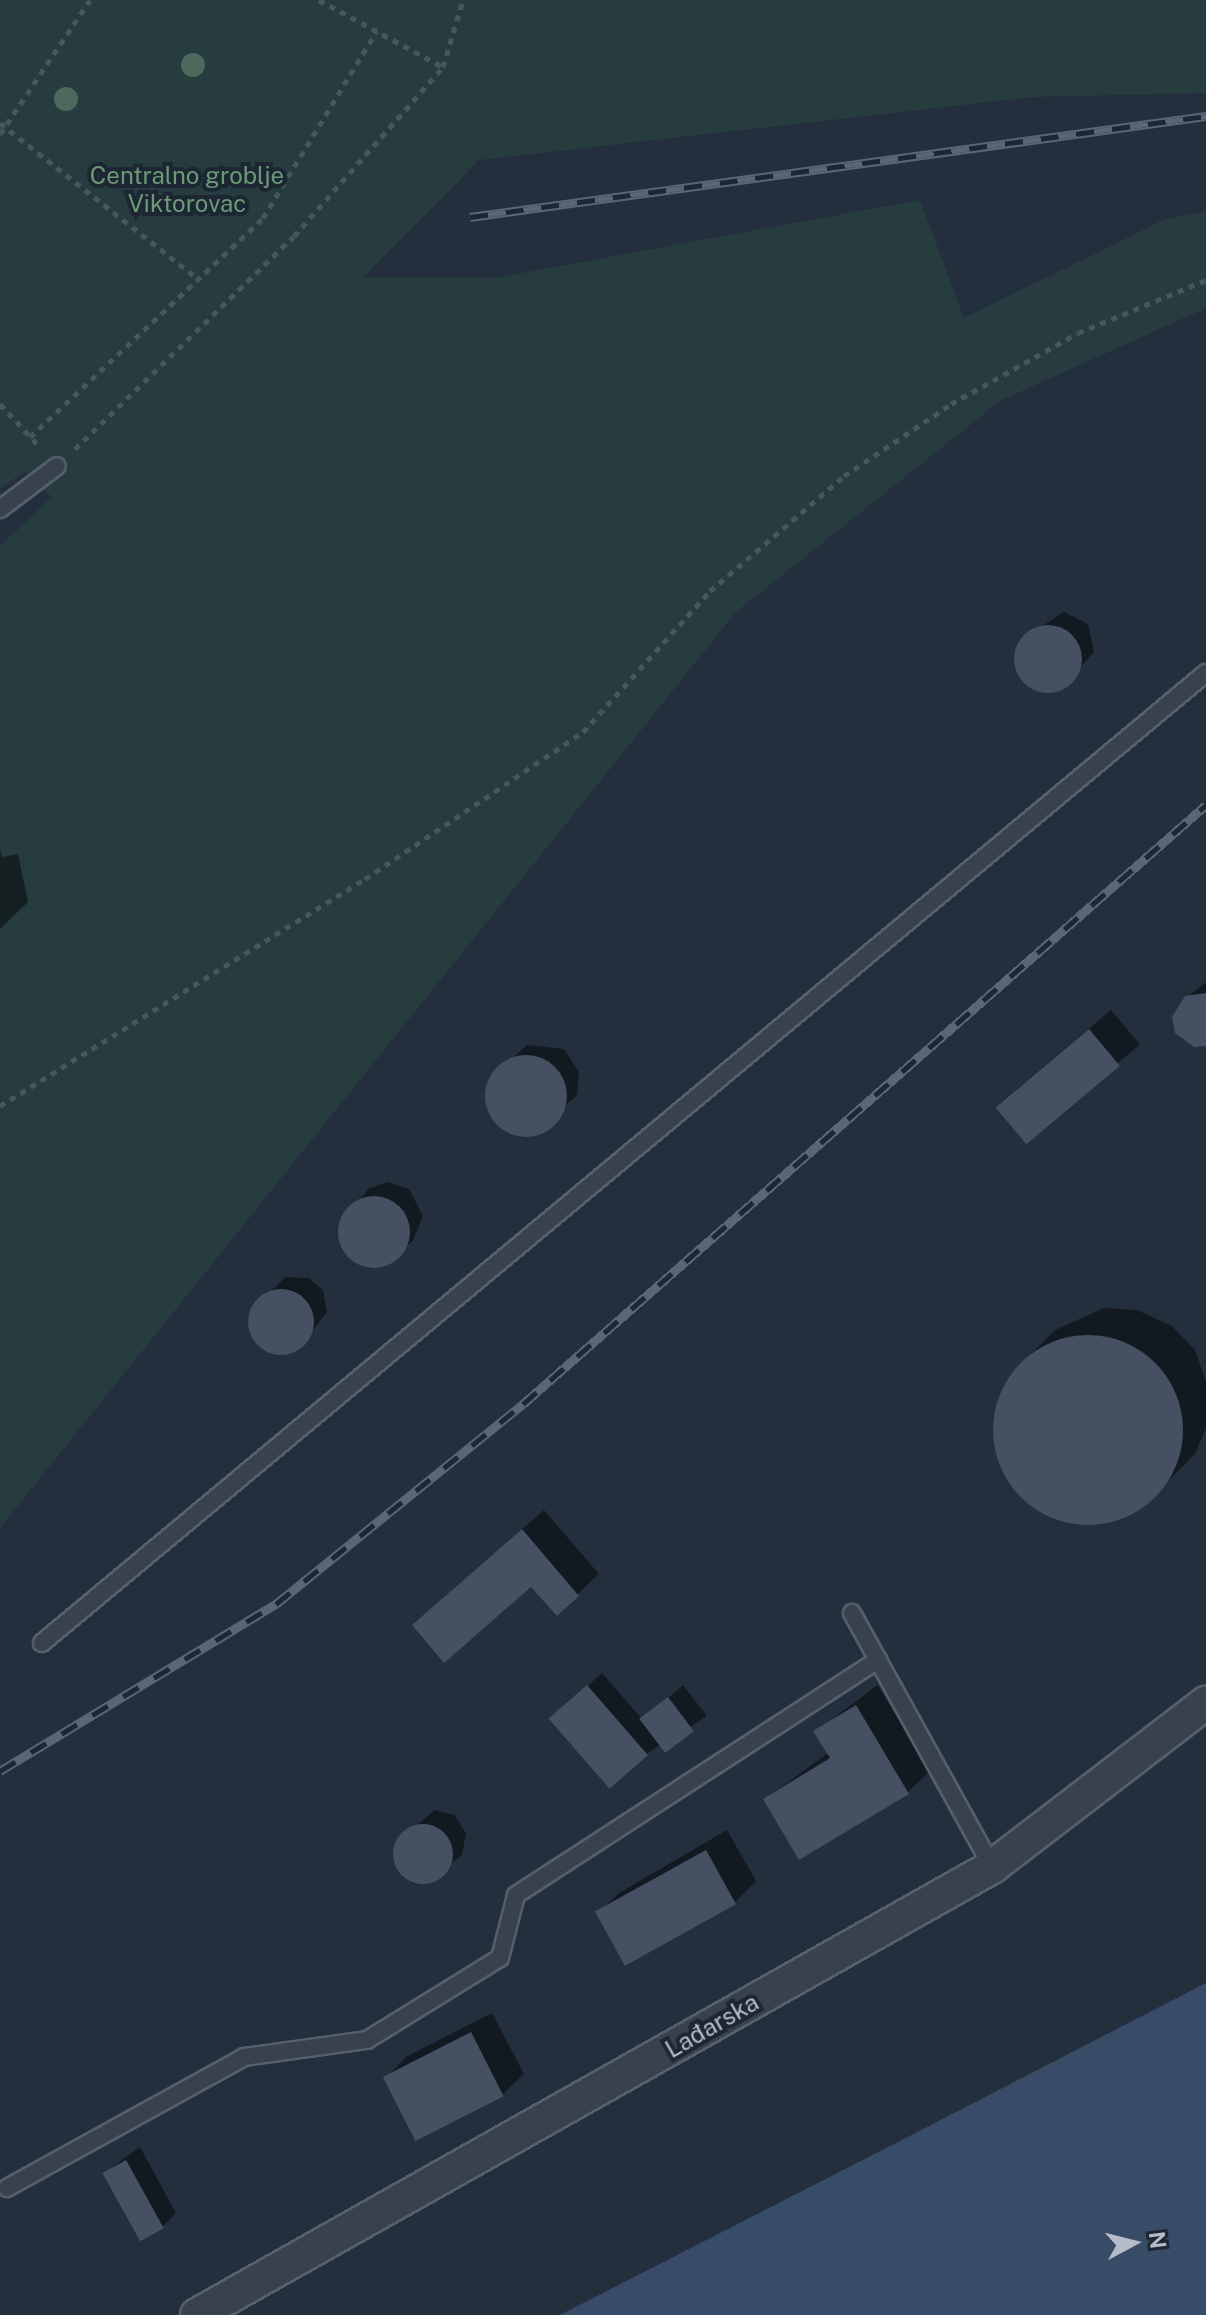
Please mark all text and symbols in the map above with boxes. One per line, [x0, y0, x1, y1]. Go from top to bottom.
park label: Centralno groblje Viktorovac [90, 162, 284, 218]
street label: Lađarska [660, 1988, 764, 2064]
north arrow [1094, 2203, 1174, 2283]
text: N [1144, 2230, 1172, 2250]

